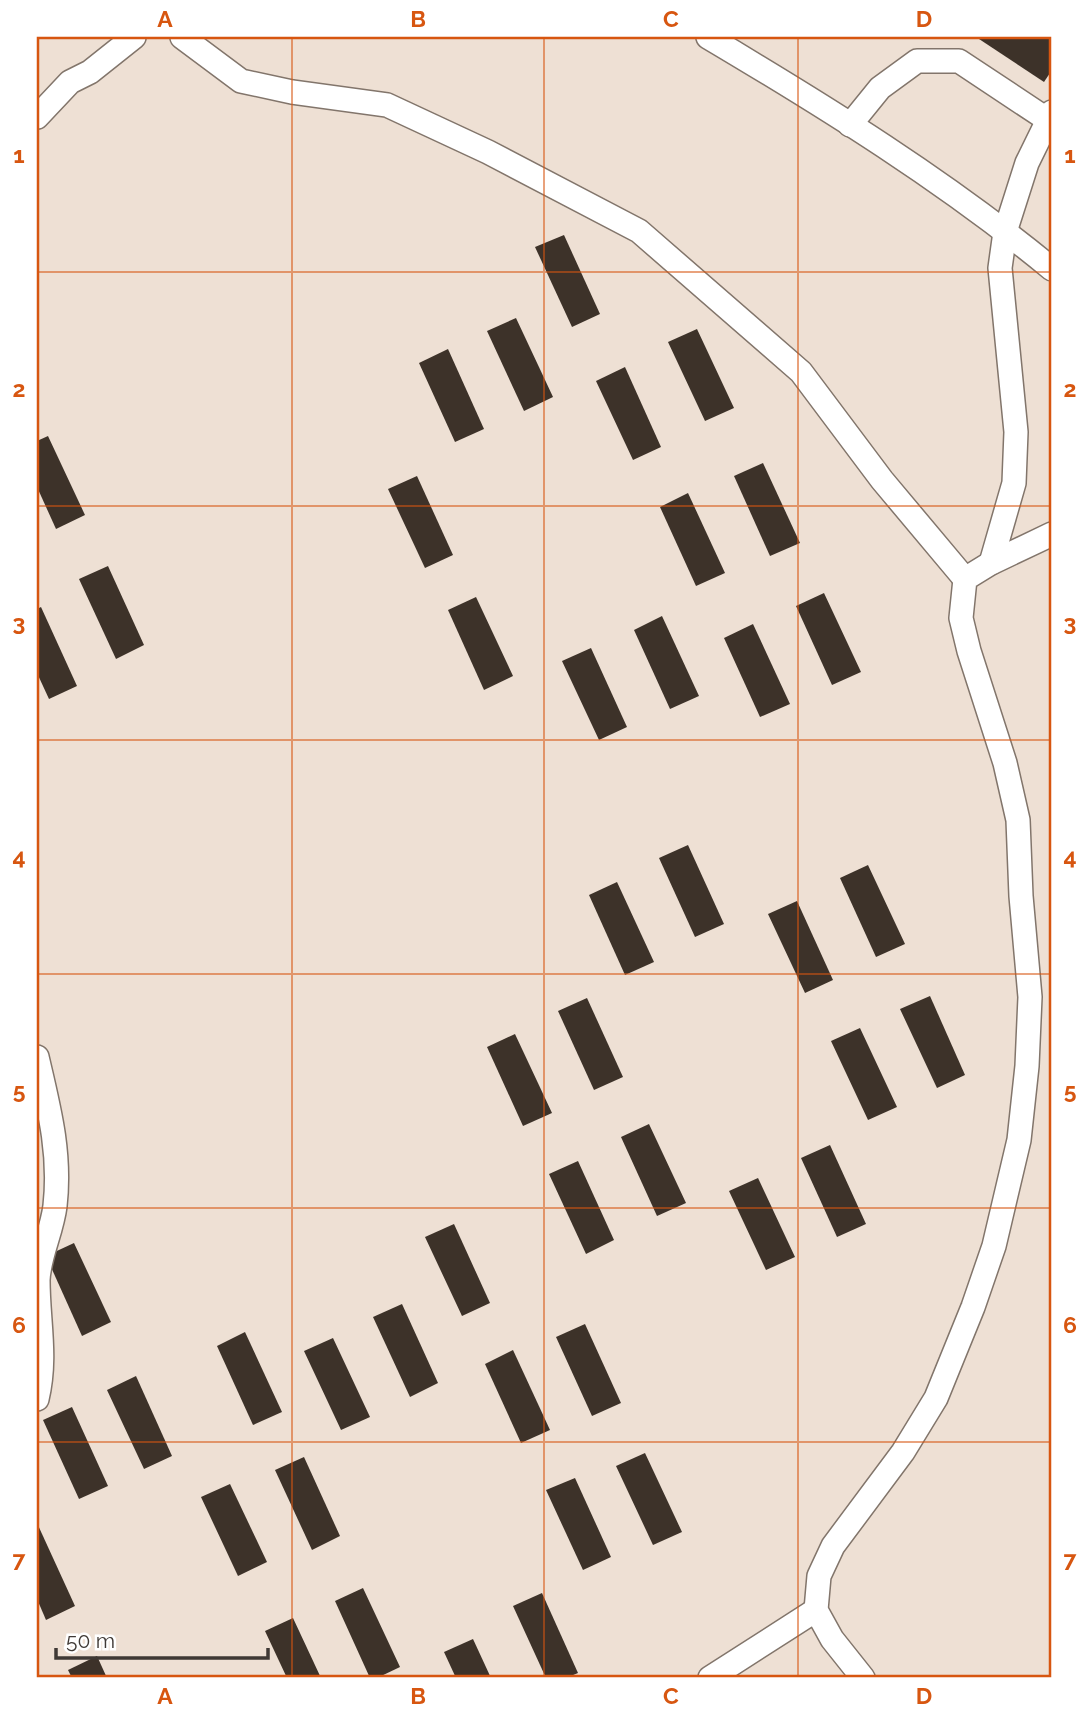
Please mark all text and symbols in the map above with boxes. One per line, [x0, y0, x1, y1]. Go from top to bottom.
text: A [157, 5, 173, 32]
text: B [410, 5, 426, 32]
text: C [663, 5, 679, 32]
text: D [916, 5, 932, 32]
text: 1 [13, 141, 25, 168]
text: 1 [1064, 141, 1076, 168]
text: 2 [13, 375, 25, 402]
text: 2 [1064, 375, 1076, 402]
text: 3 [13, 609, 25, 636]
text: 3 [1064, 609, 1076, 636]
text: 4 [12, 843, 26, 870]
text: 4 [1063, 843, 1077, 870]
text: 5 [13, 1077, 26, 1104]
text: 5 [1064, 1077, 1077, 1104]
text: 6 [12, 1311, 26, 1338]
text: 6 [1063, 1311, 1077, 1338]
text: 7 [13, 1545, 26, 1572]
text: 7 [1064, 1545, 1077, 1572]
scale bar [56, 1617, 268, 1661]
text: 50 m [66, 1628, 115, 1653]
text: A [157, 1682, 173, 1709]
text: B [410, 1682, 426, 1709]
text: C [663, 1682, 679, 1709]
text: D [916, 1682, 932, 1709]

